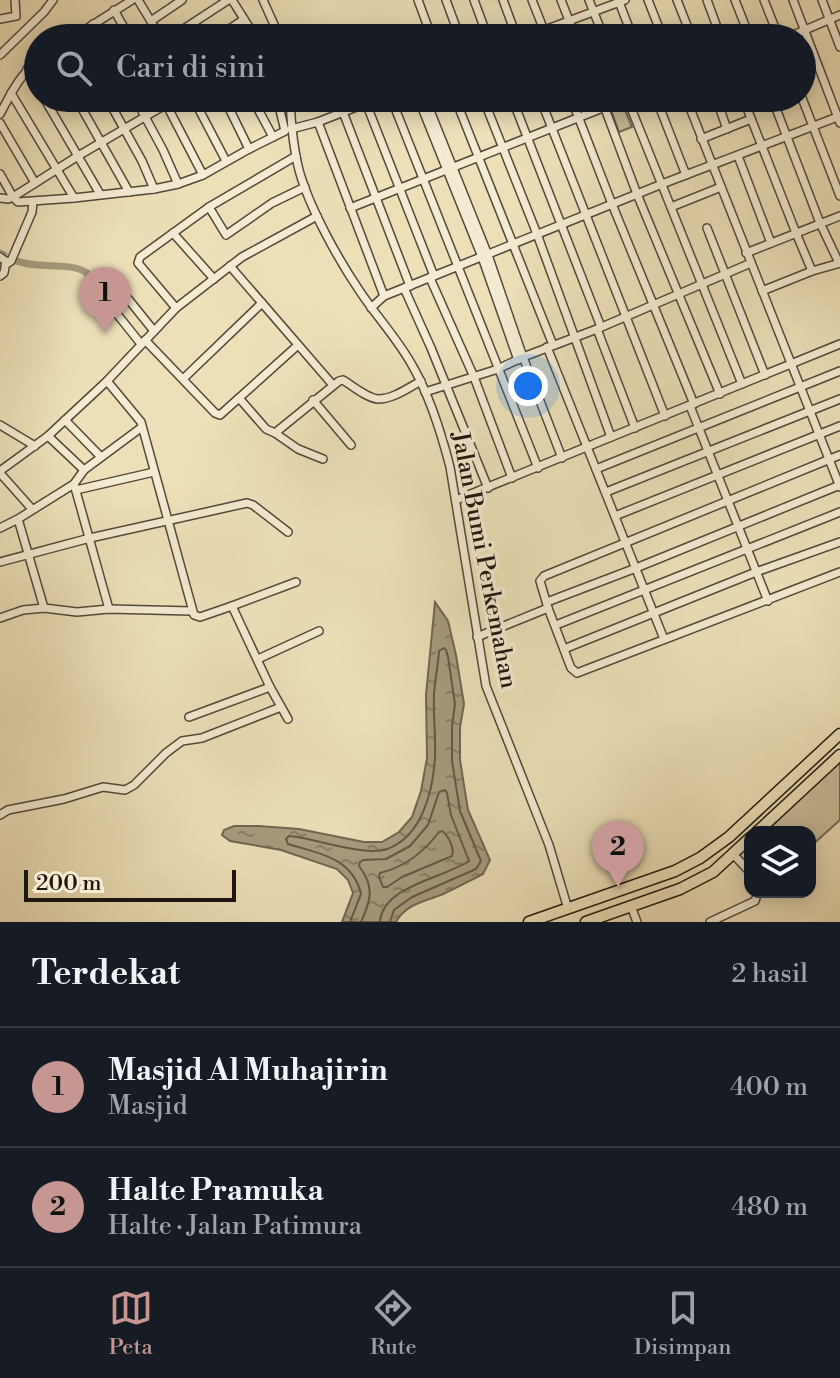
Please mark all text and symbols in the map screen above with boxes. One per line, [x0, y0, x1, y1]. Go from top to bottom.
search box [24, 24, 816, 112]
icon: search [52, 46, 96, 90]
text: Cari di sini [116, 49, 265, 87]
pin: 1 [79, 267, 131, 333]
your location [508, 366, 548, 406]
street label: Jalan Bumi Perkemahan [444, 428, 524, 691]
pin: 2 [592, 821, 644, 887]
map controls [744, 826, 816, 898]
button: layers [744, 826, 816, 898]
scale bar [24, 866, 236, 902]
text: 200 m [36, 870, 102, 897]
text: Terdekat [32, 953, 180, 995]
text: 2 hasil [732, 958, 808, 990]
text: Masjid Al Muhajirin [108, 1052, 388, 1090]
text: 1 [52, 1071, 64, 1103]
text: 400 m [730, 1071, 808, 1103]
text: Masjid [108, 1090, 187, 1122]
text: Halte Pramuka [108, 1172, 324, 1210]
text: 2 [50, 1191, 66, 1223]
text: 480 m [731, 1191, 808, 1223]
text: Halte · Jalan Patimura [108, 1210, 362, 1242]
tab: Peta [109, 1286, 153, 1361]
tab: Rute [370, 1286, 417, 1361]
tab: Disimpan [634, 1286, 731, 1361]

